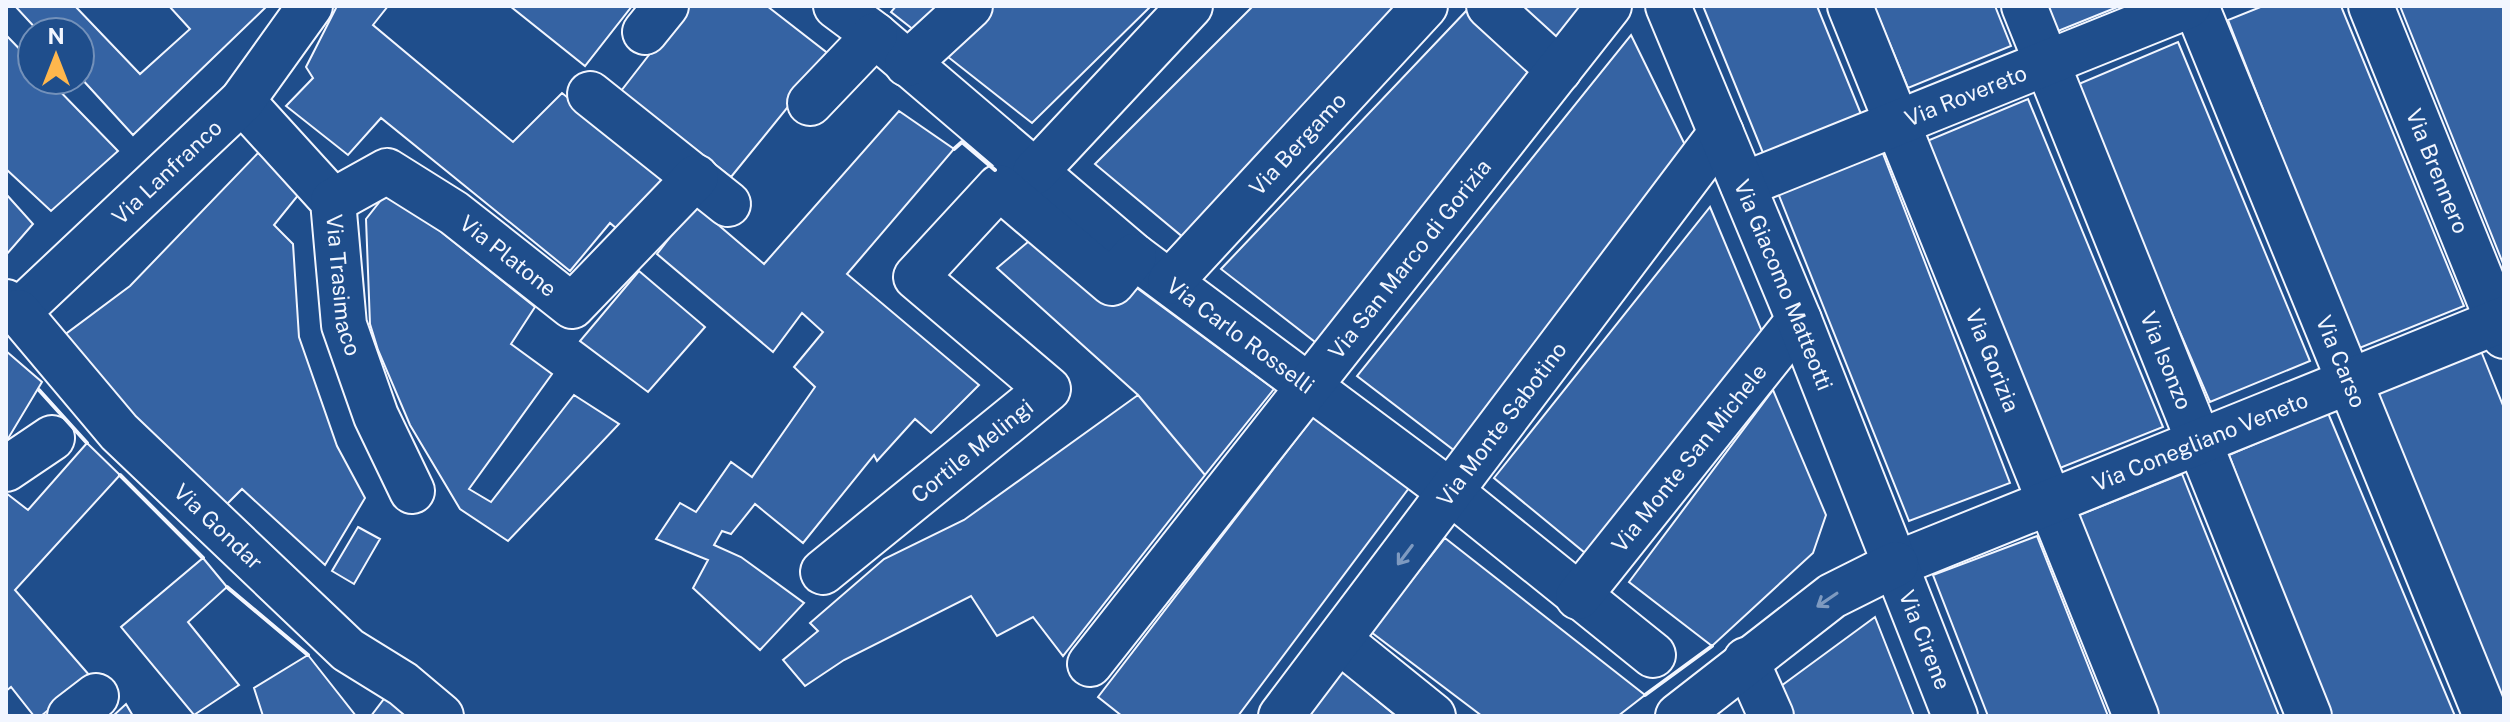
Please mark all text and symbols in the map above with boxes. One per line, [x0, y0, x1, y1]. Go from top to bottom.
north arrow [16, 16, 96, 96]
text: N [47, 23, 65, 49]
street label: Via Rovereto [1901, 59, 2030, 132]
street label: Via Bergamo [1244, 87, 1351, 201]
street label: Via Brennero [2401, 105, 2474, 237]
street label: Via Lanfranco [107, 114, 227, 230]
street label: Via San Marco di Gorizia [1323, 154, 1496, 364]
street label: Via Giacomo Matteotti [1729, 176, 1838, 394]
street label: Via Platone [455, 210, 562, 302]
street label: Via Trasimaco [321, 213, 367, 359]
street label: Via Carlo Rosselli [1162, 272, 1319, 399]
street label: Via Gorizia [1960, 305, 2025, 416]
street label: Via Isonzo [2135, 308, 2198, 413]
street label: Via Carso [2311, 312, 2372, 411]
street label: Via Monte Sabotino [1431, 337, 1572, 511]
street label: Via Monte San Michele [1606, 359, 1772, 557]
street label: Via Conegliano Veneto [2089, 386, 2312, 496]
street label: Cortile Melingi [906, 394, 1038, 508]
street label: Via Gondar [168, 478, 268, 575]
one-way arrow [1396, 544, 1413, 565]
street label: Via Cirene [1894, 586, 1956, 693]
one-way arrow [1817, 592, 1839, 609]

